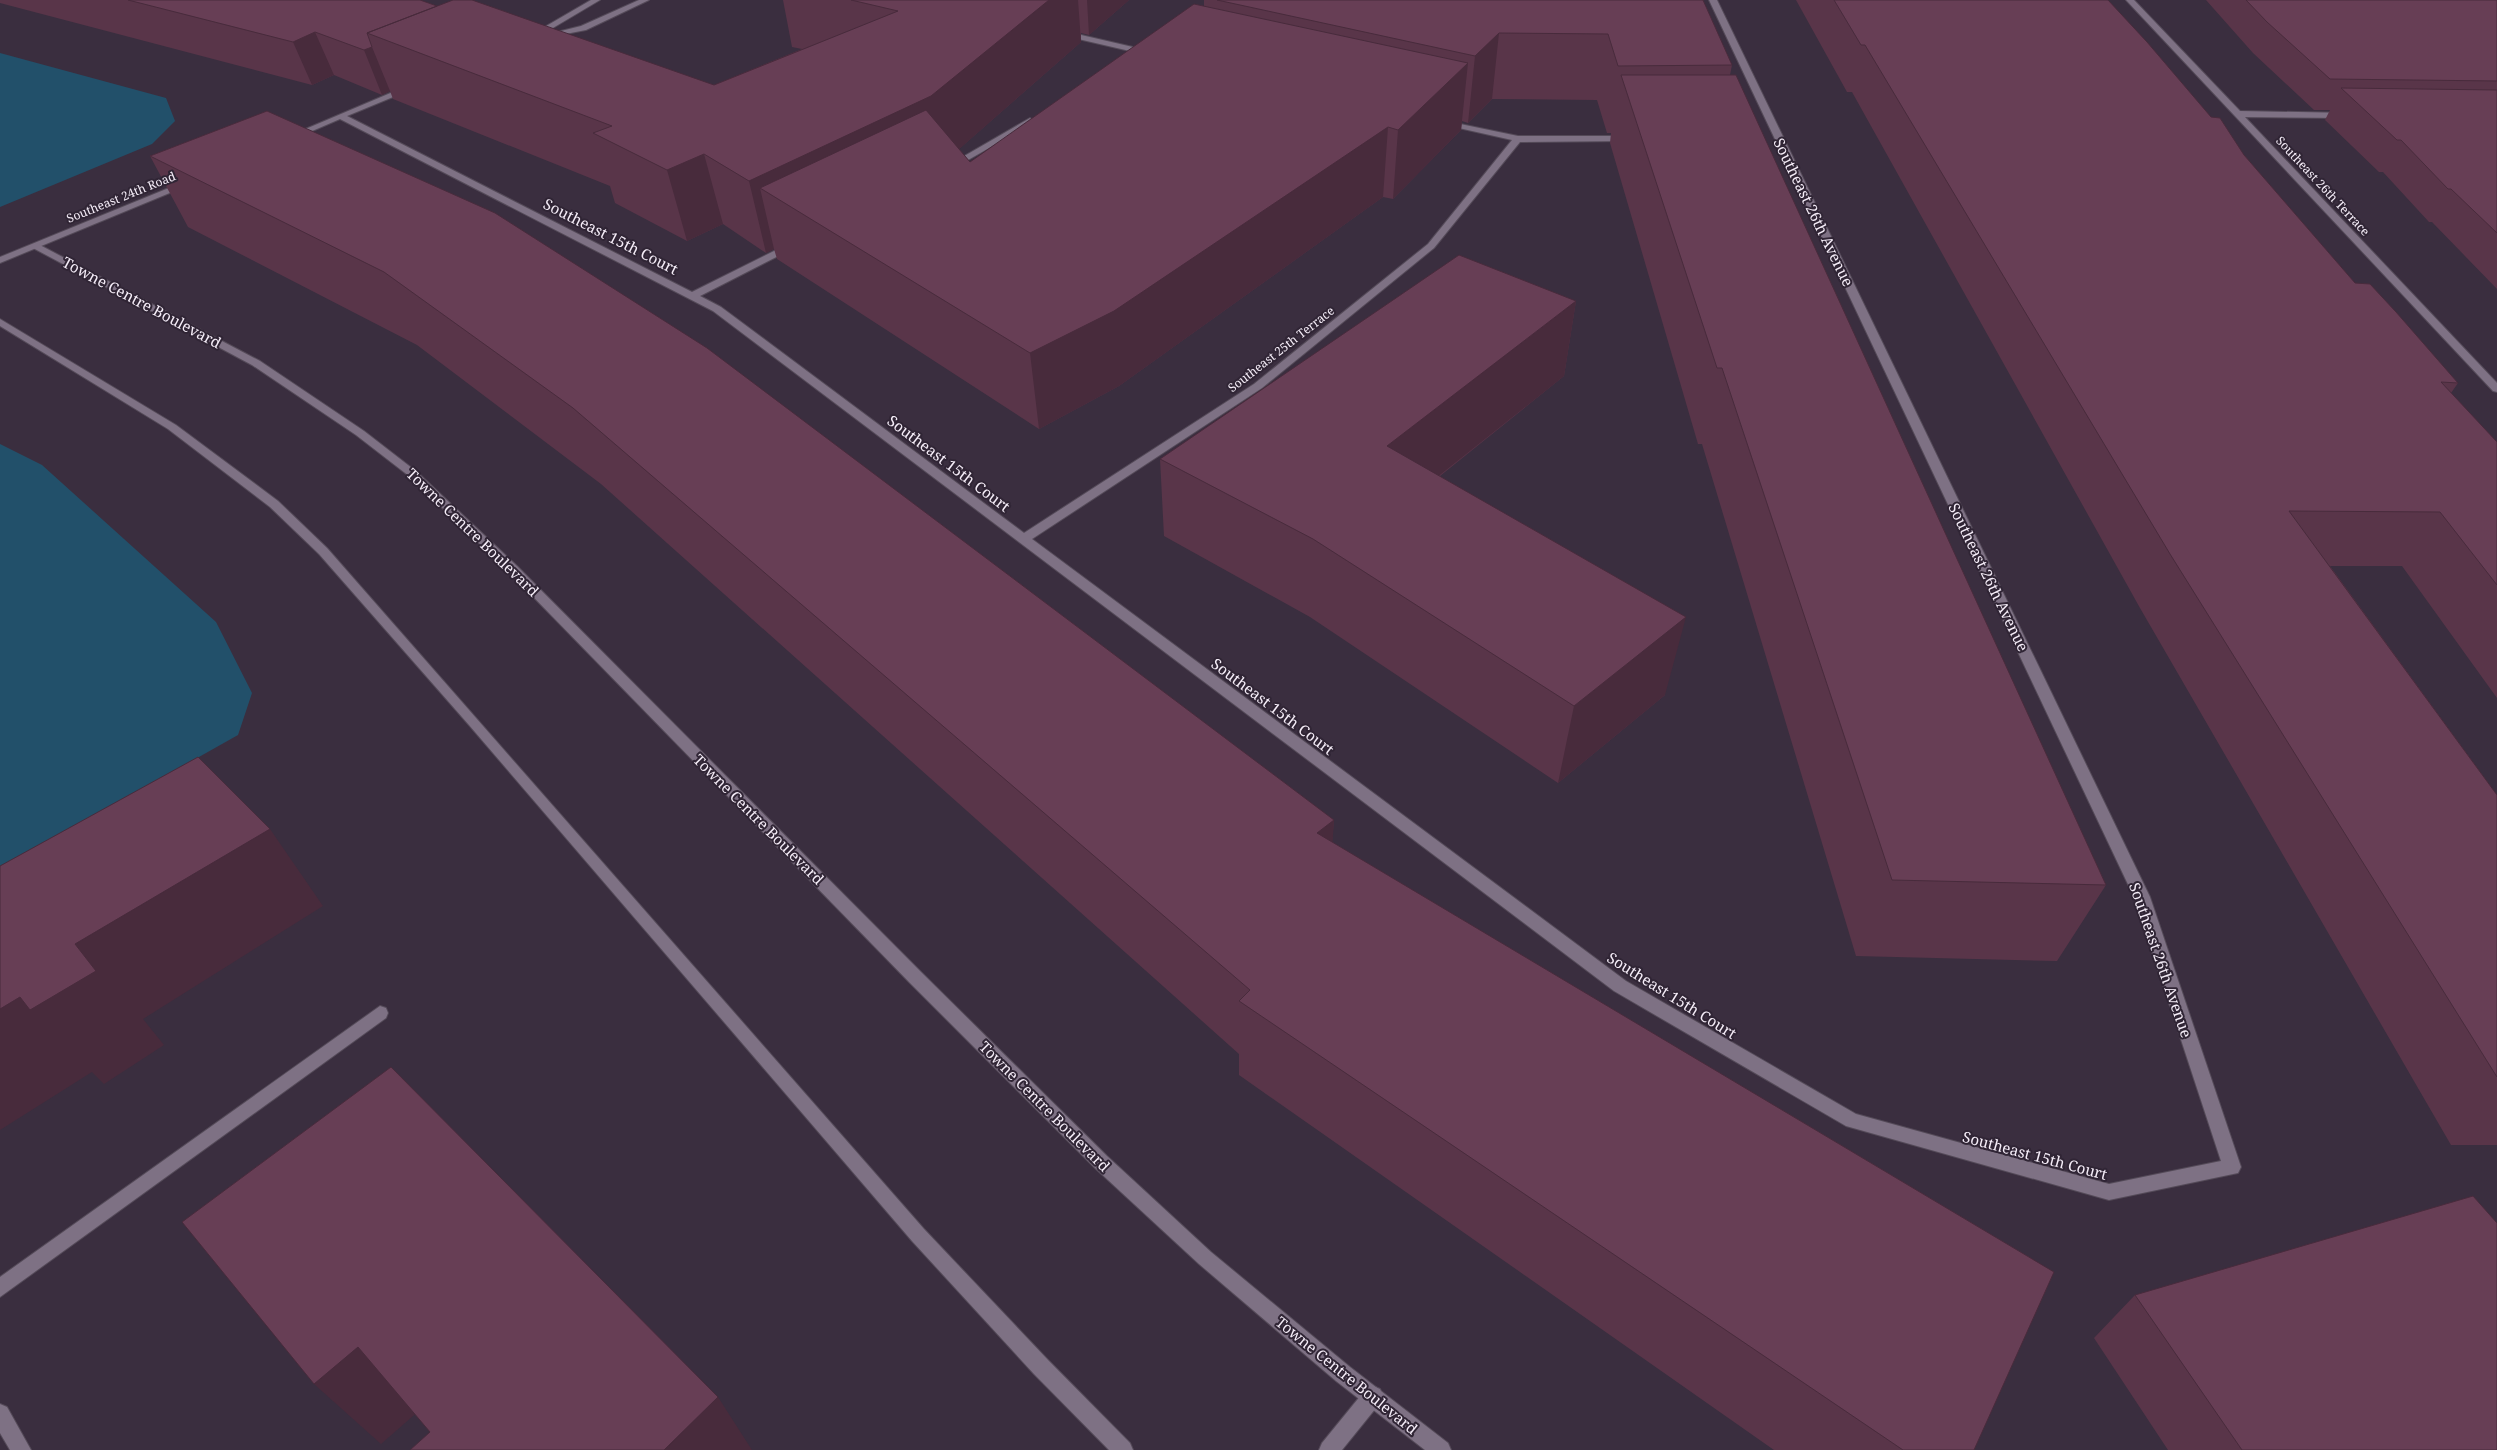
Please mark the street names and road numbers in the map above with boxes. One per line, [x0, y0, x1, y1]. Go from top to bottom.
street label: Southeast 26th Terrace [2272, 132, 2374, 240]
street label: Southeast 26th Avenue [1769, 135, 1859, 289]
street label: Southeast 24th Road [64, 167, 179, 227]
street label: Southeast 15th Court [540, 193, 682, 279]
street label: Towne Centre Boulevard [59, 252, 225, 352]
street label: Southeast 25th Terrace [1224, 302, 1338, 396]
street label: Southeast 15th Court [884, 410, 1014, 516]
street label: Towne Centre Boulevard [402, 463, 544, 601]
street label: Southeast 26th Avenue [1944, 500, 2034, 654]
street label: Southeast 15th Court [1208, 653, 1338, 759]
street label: Towne Centre Boulevard [689, 749, 829, 889]
street label: Southeast 26th Avenue [2125, 880, 2197, 1040]
street label: Southeast 15th Court [1604, 947, 1740, 1043]
street label: Towne Centre Boulevard [975, 1036, 1115, 1176]
street label: Southeast 15th Court [1961, 1126, 2109, 1184]
street label: Towne Centre Boulevard [1272, 1312, 1422, 1438]

